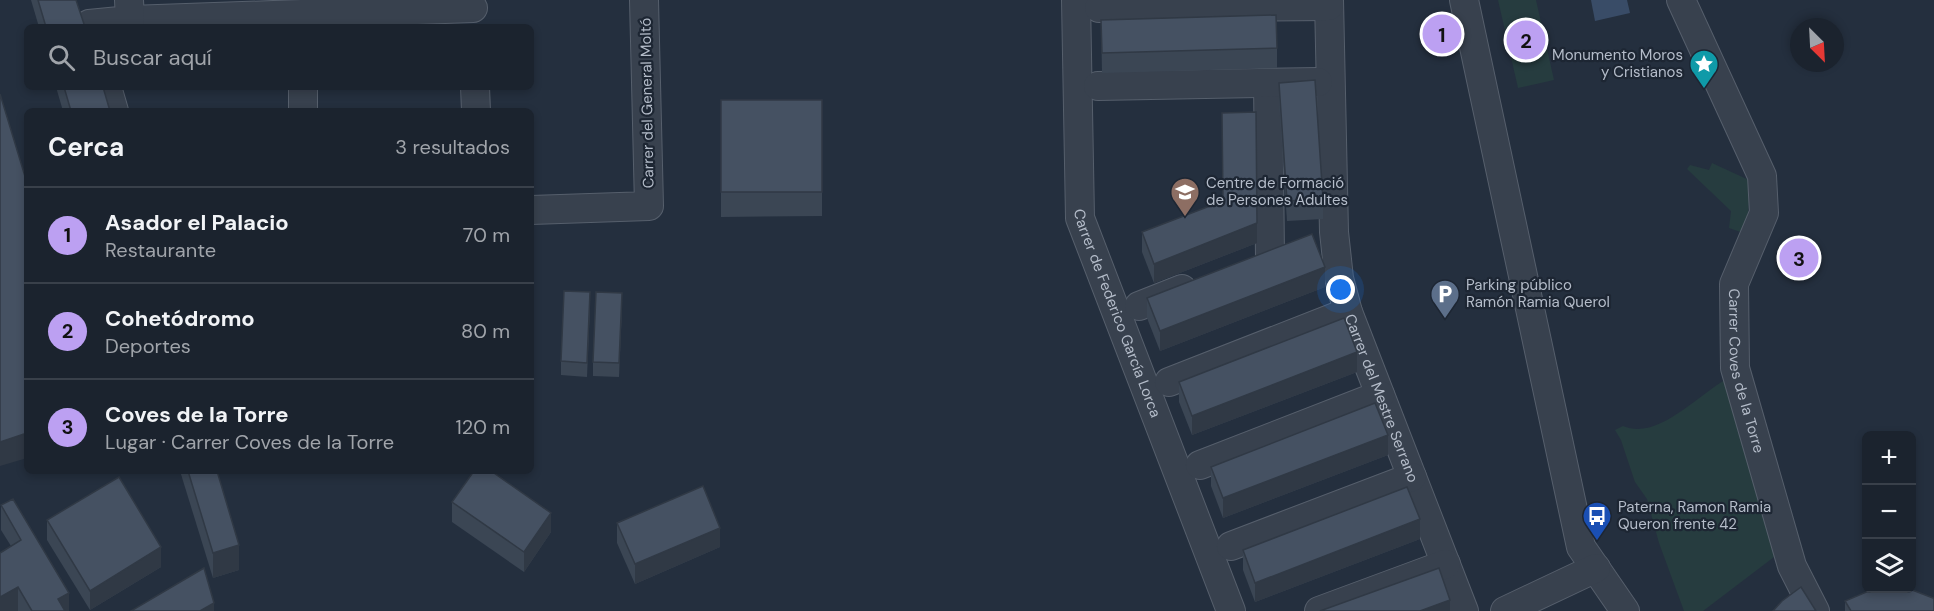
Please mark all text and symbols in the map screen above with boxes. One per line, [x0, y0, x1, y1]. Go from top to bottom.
pin: 1 [1422, 12, 1462, 57]
street label: Carrer del General Moltó [636, 17, 658, 188]
pin: 2 [1506, 18, 1546, 63]
north arrow [1790, 18, 1844, 72]
search box [24, 24, 534, 90]
icon: search [45, 41, 78, 74]
text: Buscar aquí [93, 43, 212, 72]
place label: Monumento Moros y Cristianos [1552, 45, 1683, 82]
place icon: Monumento Moros y Cristianos [1688, 48, 1720, 90]
text: Cerca [48, 130, 124, 164]
text: 3 resultados [395, 134, 510, 160]
place label: Centre de Formació de Persones Adultes [1206, 173, 1348, 210]
school or university icon: Centre de Formació de Persones Adultes [1169, 176, 1201, 218]
text: Asador el Palacio [105, 208, 289, 237]
street label: Carrer de Federico García Lorca [1070, 209, 1166, 420]
text: 1 [64, 222, 71, 248]
text: 70 m [463, 222, 510, 248]
pin: 3 [1780, 236, 1818, 280]
text: Restaurante [105, 237, 216, 263]
your location [1326, 275, 1355, 304]
place label: Parking público Ramón Ramia Querol [1466, 275, 1610, 312]
parking icon: Parking público Ramón Ramia Querol [1429, 278, 1461, 320]
street label: Carrer Coves de la Torre [1724, 288, 1769, 455]
text: Cohetódromo [105, 304, 255, 333]
street label: Carrer del Mestre Serrano [1340, 311, 1423, 486]
text: 2 [62, 318, 73, 344]
text: 80 m [461, 318, 510, 344]
text: Deportes [105, 333, 191, 359]
text: Coves de la Torre [105, 400, 289, 429]
text: 3 [61, 414, 74, 440]
text: 120 m [456, 414, 510, 440]
text: Lugar · Carrer Coves de la Torre [105, 429, 394, 455]
map controls [1862, 431, 1916, 593]
button: + [1862, 431, 1916, 485]
button: − [1862, 485, 1916, 539]
place label: Paterna, Ramon Ramia Queron frente 42 [1618, 497, 1771, 534]
bus stop icon: Paterna, Ramon Ramia Queron frente 42 [1581, 500, 1613, 542]
button: layers [1862, 539, 1916, 593]

